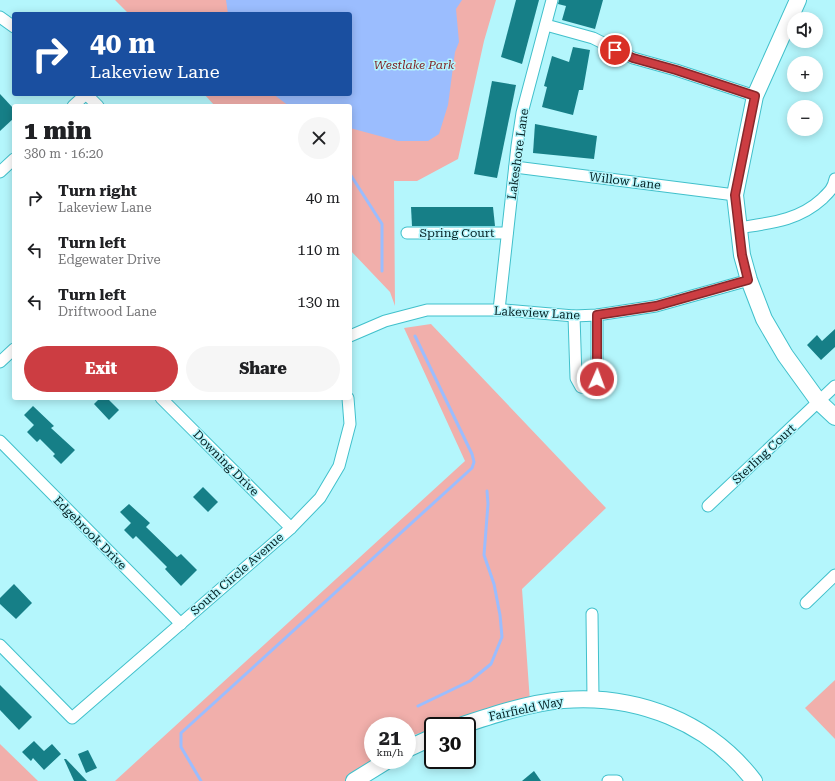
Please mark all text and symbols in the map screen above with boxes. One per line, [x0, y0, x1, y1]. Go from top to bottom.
map controls [787, 12, 823, 136]
button: sound [787, 12, 823, 48]
text: 40 m [90, 27, 155, 60]
icon: right [24, 28, 76, 80]
pin [598, 33, 632, 67]
icon: arrive [604, 39, 626, 61]
button: + [787, 56, 823, 92]
park label: Westlake Park [374, 58, 455, 72]
text: Lakeview Lane [90, 61, 220, 82]
button: − [787, 100, 823, 136]
street label: Lakeshore Lane [505, 107, 531, 200]
text: 1 min [24, 117, 91, 145]
button: close [298, 117, 340, 159]
text: 380 m · 16:20 [24, 146, 103, 161]
street label: Willow Lane [588, 170, 662, 192]
text: Turn right [58, 182, 137, 200]
icon: right [24, 187, 46, 209]
text: 40 m [306, 189, 340, 207]
text: Lakeview Lane [58, 200, 152, 215]
street label: Spring Court [420, 226, 495, 240]
text: Turn left [58, 234, 126, 252]
icon: left [24, 239, 46, 261]
text: 110 m [297, 241, 340, 259]
text: Edgewater Drive [58, 252, 161, 267]
text: Turn left [58, 286, 126, 304]
icon: left [24, 291, 46, 313]
text: 130 m [297, 293, 340, 311]
text: Driftwood Lane [58, 304, 157, 319]
street label: Lakeview Lane [494, 304, 581, 322]
button: Exit [24, 346, 178, 392]
button: Share [186, 346, 340, 392]
position arrow [576, 358, 618, 400]
street label: Sterling Court [729, 421, 799, 487]
street label: Downing Drive [190, 427, 262, 499]
street label: Edgebrook Drive [51, 494, 130, 573]
street label: South Circle Avenue [188, 530, 287, 618]
street label: Fairfield Way [487, 694, 565, 724]
speed limit sign: 30 [424, 717, 476, 769]
text: 21 [379, 726, 401, 750]
text: km/h [377, 747, 403, 758]

